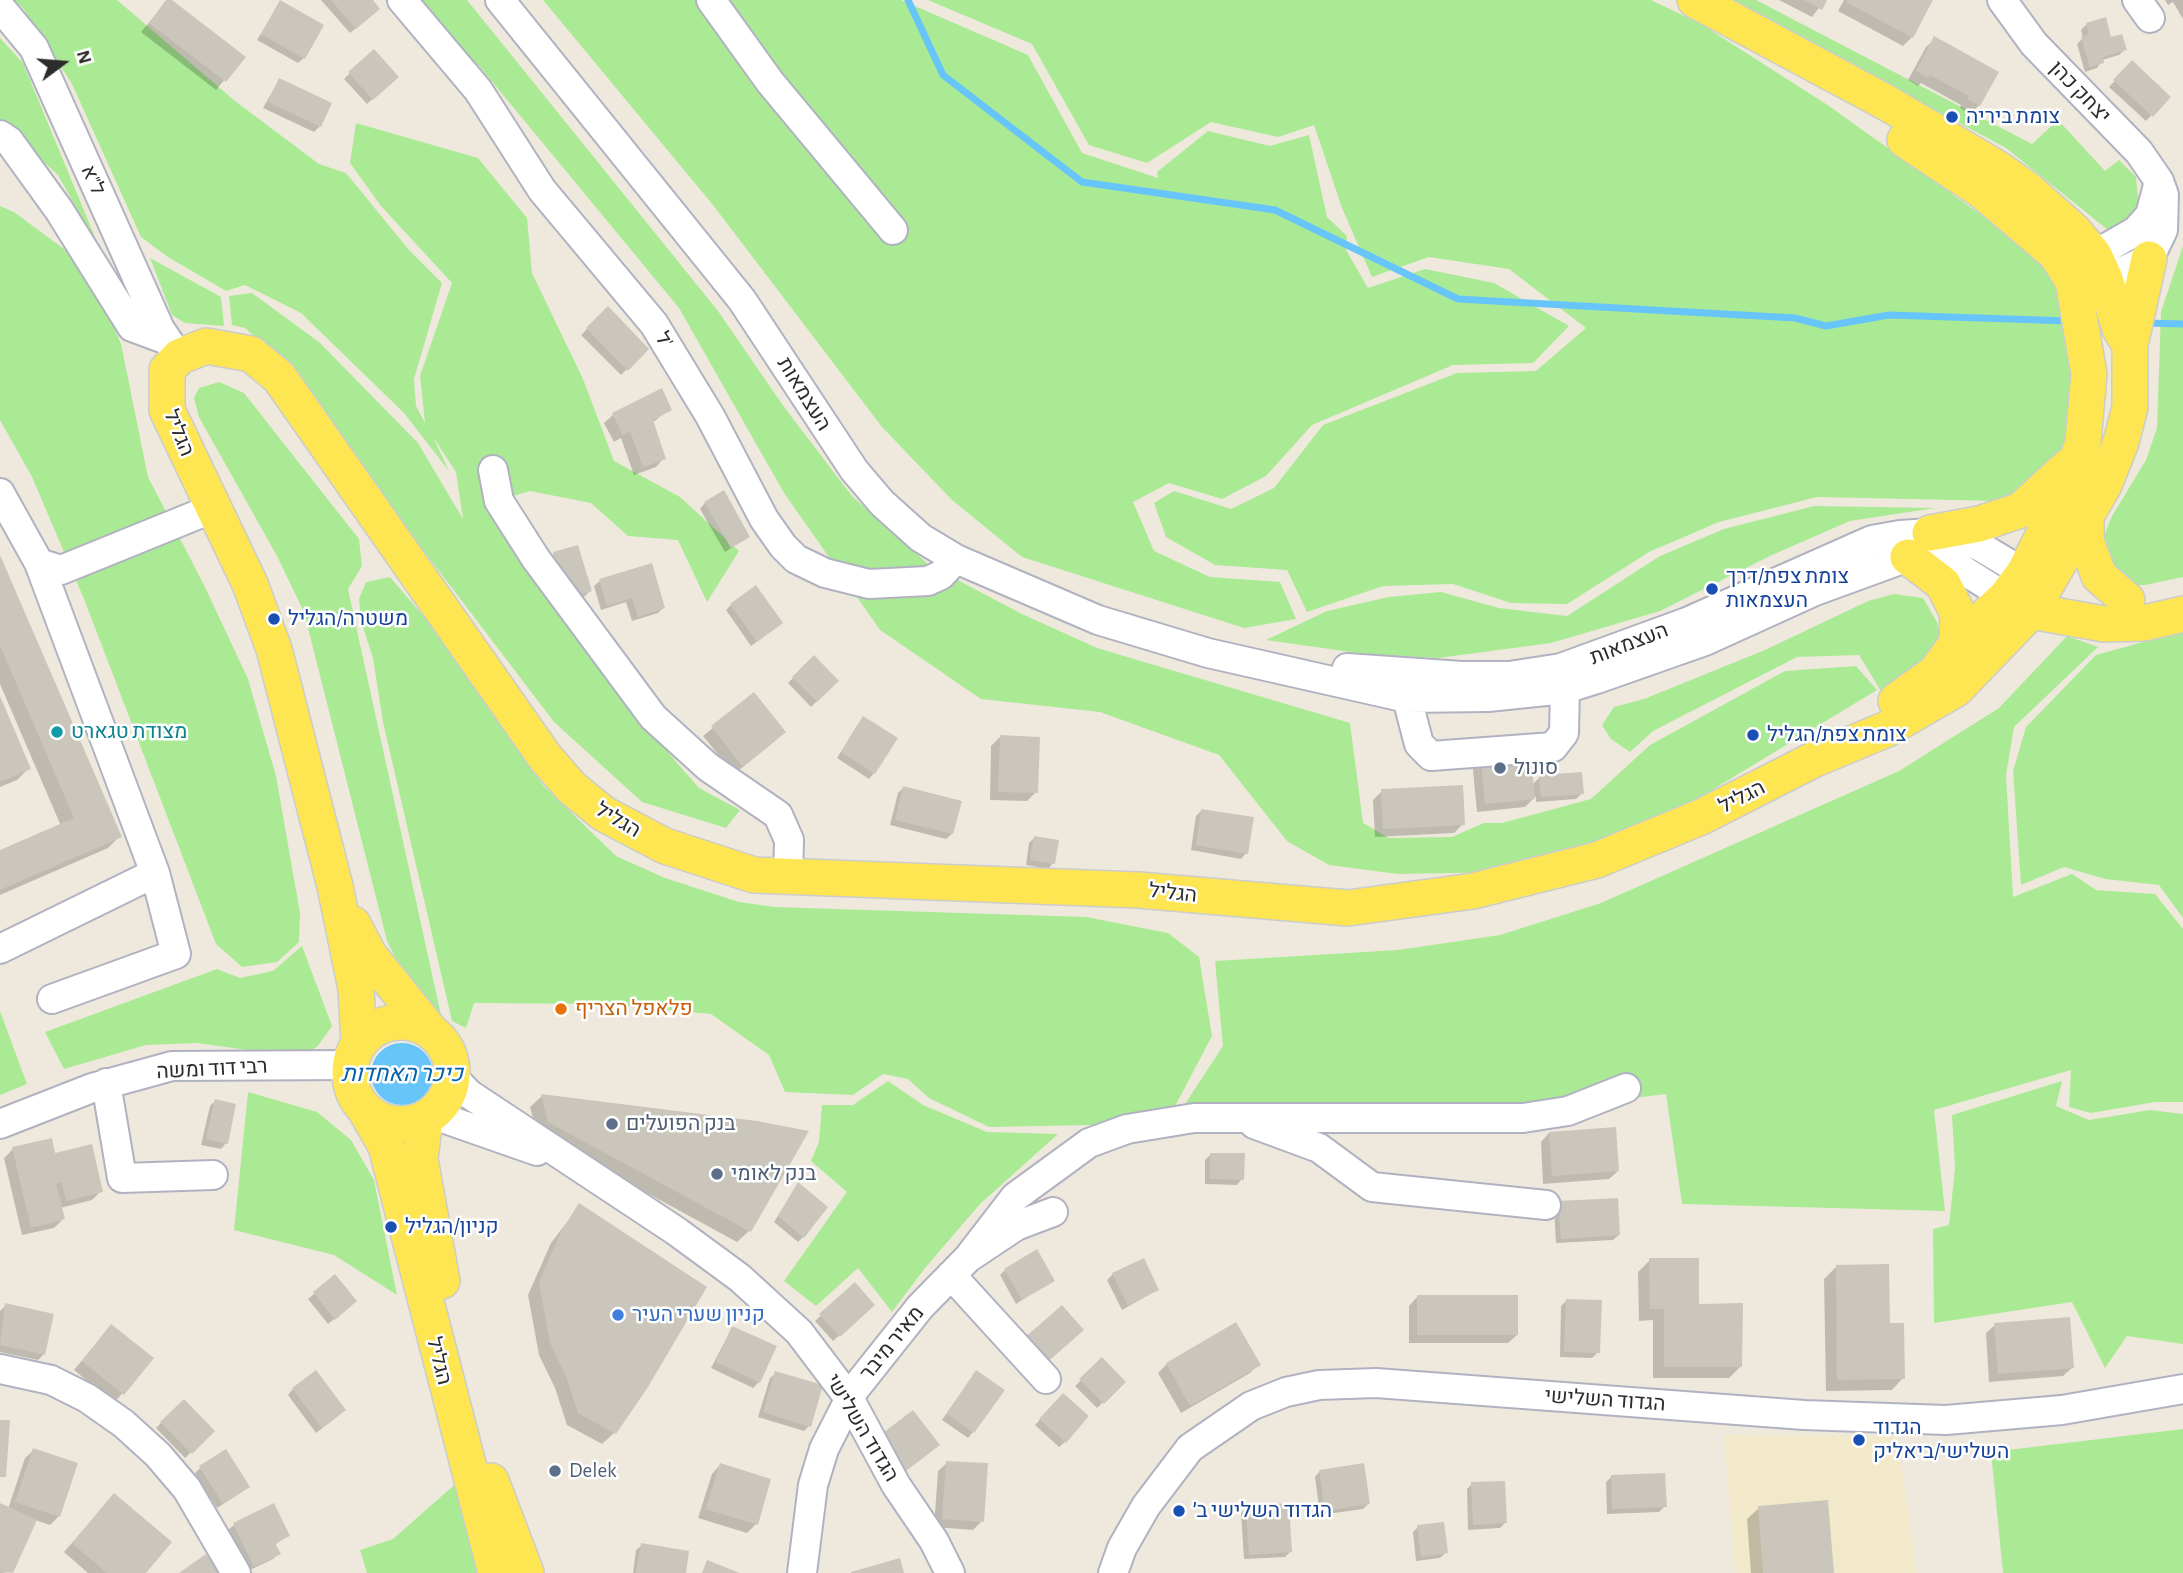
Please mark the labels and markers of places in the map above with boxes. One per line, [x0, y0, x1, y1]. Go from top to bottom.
place label: צומת ביריה [1966, 104, 2060, 130]
marker: צומת ביריה [1944, 109, 1960, 125]
place label: צומת צפת/דרך העצמאות [1726, 564, 1849, 614]
marker: צומת צפת/דרך העצמאות [1704, 581, 1720, 597]
place label: משטרה/הגליל [288, 606, 408, 632]
marker: משטרה/הגליל [266, 611, 282, 627]
place label: מצודת טגארט [71, 719, 187, 745]
place label: צומת צפת/הגליל [1767, 722, 1907, 748]
marker: מצודת טגארט [49, 724, 65, 740]
marker: צומת צפת/הגליל [1745, 727, 1761, 743]
place label: סונול [1514, 755, 1558, 781]
marker: סונול [1492, 760, 1508, 776]
place label: פלאפל הצריף [575, 996, 693, 1022]
marker: פלאפל הצריף [553, 1001, 569, 1017]
place label: בנק הפועלים [626, 1111, 736, 1137]
marker: בנק הפועלים [604, 1116, 620, 1132]
place label: בנק לאומי [731, 1161, 816, 1187]
marker: בנק לאומי [709, 1166, 725, 1182]
place label: קניון/הגליל [405, 1214, 499, 1240]
marker: קניון/הגליל [383, 1219, 399, 1235]
place label: קניון שערי העיר [632, 1302, 765, 1328]
marker: קניון שערי העיר [610, 1307, 626, 1323]
place label: הגדוד השלישי/ביאליק [1873, 1415, 2009, 1465]
marker: הגדוד השלישי/ביאליק [1851, 1432, 1867, 1448]
place label: Delek [569, 1458, 617, 1484]
marker: Delek [547, 1463, 563, 1479]
place label: הגדוד השלישי ב׳ [1193, 1498, 1332, 1524]
marker: הגדוד השלישי ב׳ [1171, 1503, 1187, 1519]

